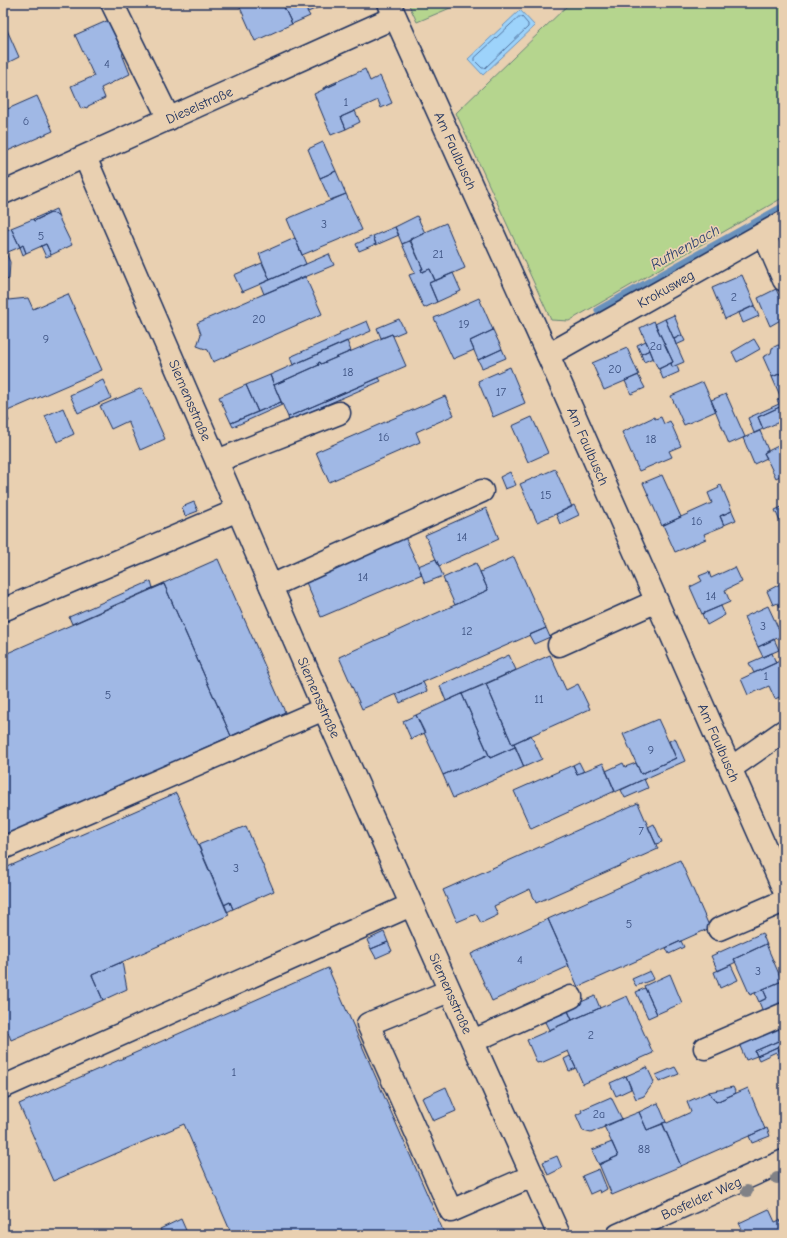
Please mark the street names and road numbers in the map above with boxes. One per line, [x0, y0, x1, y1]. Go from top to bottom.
street label: Dieselstraße [163, 83, 235, 127]
street label: Am Faulbusch [431, 109, 481, 192]
street label: Krokusweg [634, 266, 697, 312]
street label: Siemensstraße [165, 357, 215, 443]
street label: Am Faulbusch [564, 404, 613, 488]
street label: Siemensstraße [294, 654, 344, 741]
street label: Am Faulbusch [694, 701, 744, 785]
street label: Siemensstraße [426, 950, 477, 1037]
street label: Bosfelder Weg [658, 1173, 744, 1223]

